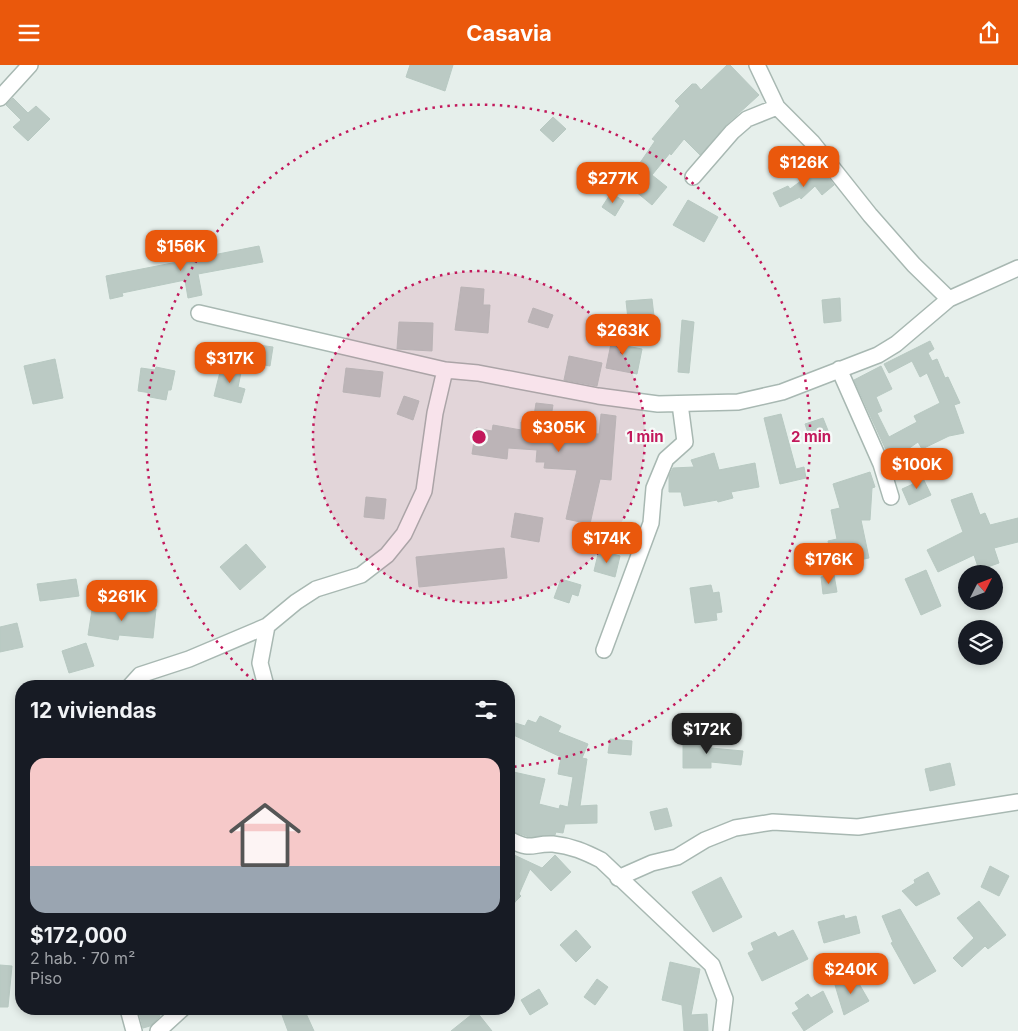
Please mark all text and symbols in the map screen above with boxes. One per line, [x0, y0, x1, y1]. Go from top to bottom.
icon: menu [15, 19, 43, 47]
icon: share [975, 19, 1003, 47]
text: Casavia [466, 20, 552, 46]
pin: $126K [769, 145, 839, 188]
text: $126K [779, 152, 829, 172]
pin: $277K [578, 161, 648, 204]
text: $277K [588, 168, 638, 188]
pin: $156K [146, 229, 216, 272]
text: $156K [156, 236, 206, 256]
pin: $263K [588, 313, 658, 356]
text: $263K [597, 320, 649, 340]
pin: $317K [195, 341, 265, 384]
text: $317K [206, 348, 254, 368]
pin: $305K [524, 411, 594, 453]
text: $305K [532, 417, 586, 437]
text: 1 min [626, 427, 664, 446]
text: 2 min [791, 427, 831, 446]
centre of rings [470, 428, 488, 446]
pin: $100K [882, 447, 952, 490]
text: $100K [892, 454, 942, 474]
pin: $174K [572, 521, 642, 564]
text: $174K [583, 528, 631, 548]
pin: $176K [794, 543, 864, 585]
text: $176K [805, 549, 853, 569]
north arrow [958, 565, 1002, 610]
map controls [958, 565, 1003, 665]
pin: $261K [87, 579, 157, 622]
text: $261K [97, 586, 147, 606]
button: layers [958, 620, 1003, 665]
icon: filters [472, 696, 500, 724]
text: 12 viviendas [30, 698, 157, 723]
pin: $172K [672, 713, 742, 755]
text: $172K [683, 719, 731, 739]
icon: home [220, 790, 310, 880]
text: $172,000 [30, 923, 127, 948]
text: 2 hab. · 70 m² [30, 948, 135, 968]
pin: $240K [816, 953, 886, 995]
text: $240K [824, 959, 878, 979]
text: Piso [30, 968, 62, 988]

